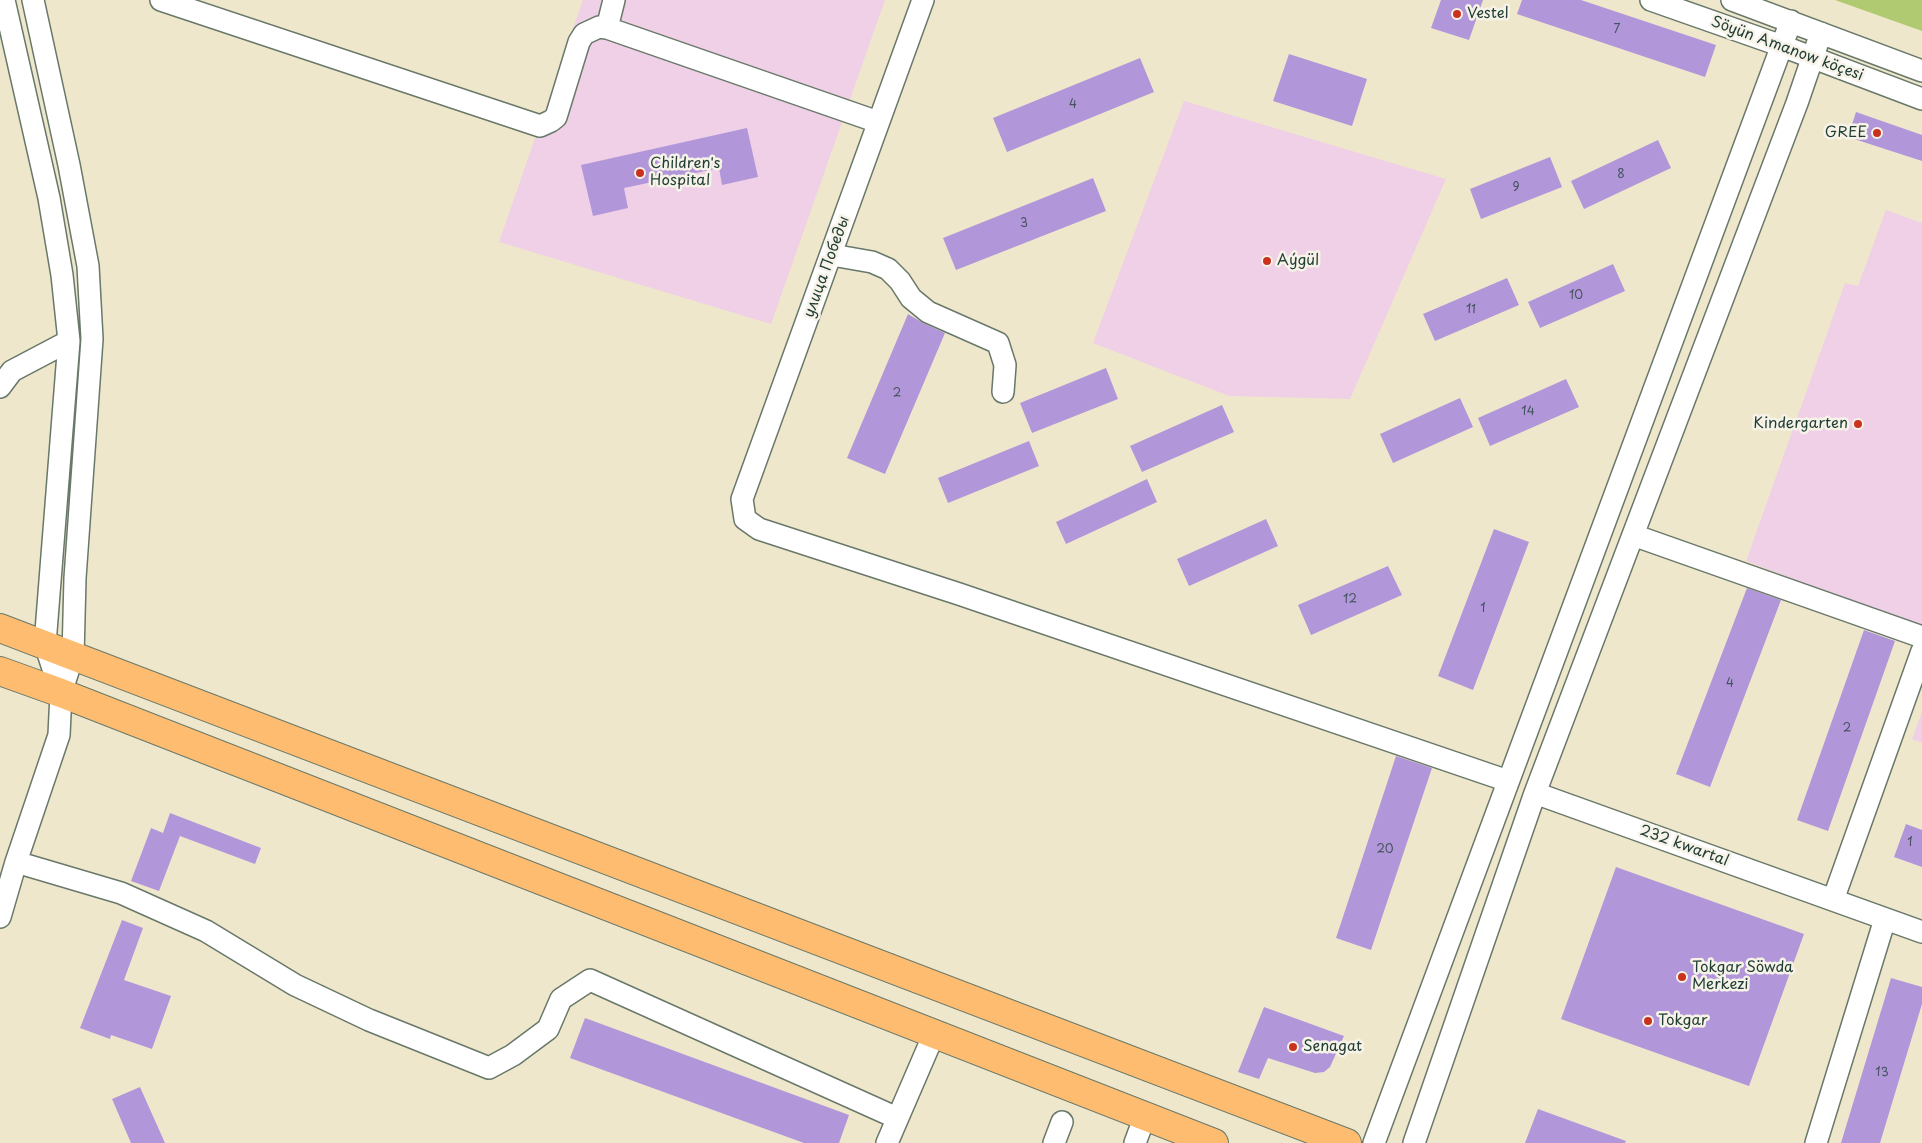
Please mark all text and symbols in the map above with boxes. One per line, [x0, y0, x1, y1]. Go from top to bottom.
place label: Vestel [1467, 5, 1509, 23]
marker: Vestel [1451, 8, 1463, 20]
street label: Söyün Amanow köçesi [1708, 13, 1866, 85]
house number: 7 [1614, 23, 1620, 37]
house number: 4 [1069, 98, 1077, 112]
place label: GREE [1825, 124, 1867, 142]
marker: GREE [1871, 127, 1883, 139]
place label: Children's Hospital [650, 155, 720, 190]
marker: Children's Hospital [634, 167, 646, 179]
house number: 8 [1617, 168, 1625, 182]
house number: 9 [1512, 181, 1520, 195]
street label: улица Победы [800, 214, 854, 320]
house number: 3 [1020, 217, 1028, 231]
place label: Aýgül [1277, 252, 1319, 270]
marker: Aýgül [1261, 255, 1273, 267]
house number: 10 [1569, 289, 1583, 303]
house number: 11 [1466, 303, 1476, 317]
house number: 2 [893, 387, 901, 401]
house number: 14 [1521, 405, 1535, 419]
place label: Kindergarten [1753, 415, 1848, 433]
marker: Kindergarten [1852, 418, 1864, 430]
house number: 12 [1343, 593, 1357, 607]
house number: 1 [1480, 602, 1486, 616]
house number: 4 [1726, 677, 1734, 691]
house number: 2 [1843, 722, 1851, 736]
street label: 232 kwartal [1637, 822, 1731, 870]
house number: 1 [1907, 836, 1913, 850]
house number: 20 [1376, 843, 1394, 857]
place label: Tokgar Söwda Merkezi [1692, 959, 1793, 994]
marker: Tokgar Söwda Merkezi [1676, 971, 1688, 983]
place label: Tokgar [1658, 1012, 1707, 1030]
marker: Tokgar [1642, 1015, 1654, 1027]
place label: Senagat [1303, 1038, 1362, 1056]
marker: Senagat [1287, 1041, 1299, 1053]
house number: 13 [1875, 1066, 1889, 1080]

